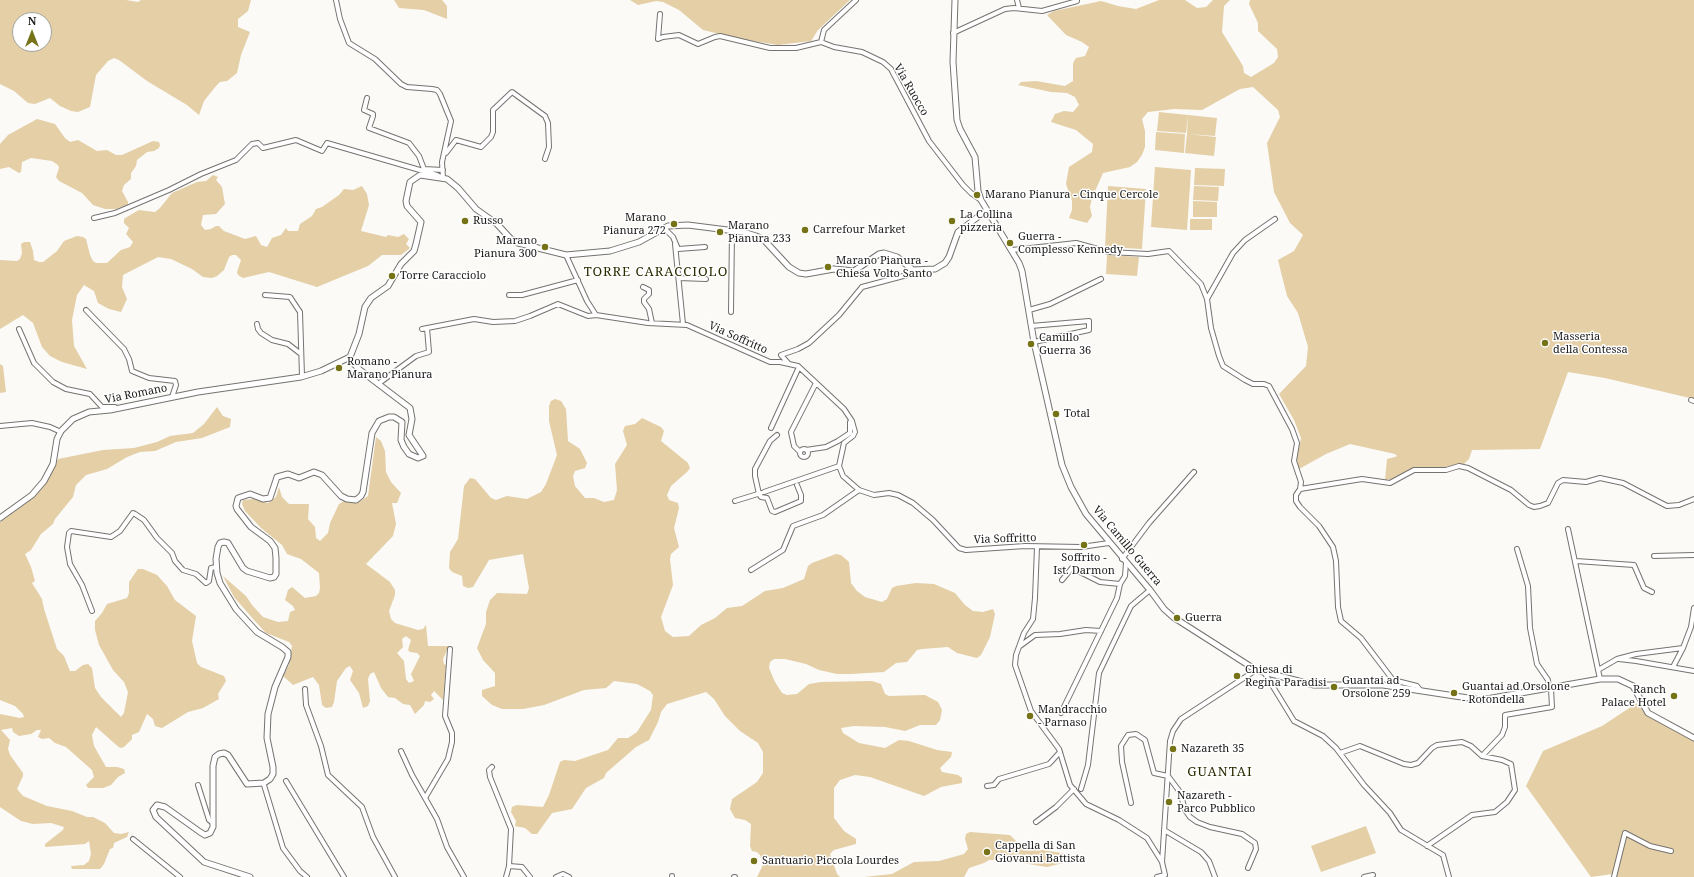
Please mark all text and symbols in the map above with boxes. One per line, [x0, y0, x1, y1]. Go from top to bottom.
north arrow [12, 12, 52, 52]
text: N [28, 13, 36, 28]
street label: Via Ruocco [891, 62, 931, 118]
place label: Marano Pianura - Cinque Cercole [985, 188, 1158, 202]
marker: Marano Pianura - Cinque Cercole [972, 190, 982, 200]
place label: La Collina pizzeria [960, 208, 1013, 234]
place label: Marano Pianura 272 [603, 211, 666, 237]
place label: Russo [473, 214, 503, 228]
marker: Russo [460, 216, 470, 226]
marker: La Collina pizzeria [947, 216, 957, 226]
marker: Marano Pianura 272 [669, 219, 679, 229]
place label: Marano Pianura 233 [728, 219, 791, 245]
place label: Carrefour Market [813, 223, 905, 237]
marker: Carrefour Market [800, 225, 810, 235]
marker: Marano Pianura 233 [715, 227, 725, 237]
place label: Guerra - Complesso Kennedy [1018, 230, 1123, 256]
place label: Marano Pianura 300 [474, 234, 537, 260]
marker: Guerra - Complesso Kennedy [1005, 238, 1015, 248]
marker: Marano Pianura 300 [540, 242, 550, 252]
place label: Marano Pianura - Chiesa Volto Santo [836, 254, 932, 280]
marker: Marano Pianura - Chiesa Volto Santo [823, 262, 833, 272]
district label: TORRE CARACCIOLO [584, 264, 728, 280]
place label: Torre Caracciolo [400, 269, 486, 283]
marker: Torre Caracciolo [387, 271, 397, 281]
street label: Via Soffritto [707, 319, 769, 357]
place label: Masseria della Contessa [1553, 330, 1628, 356]
place label: Camillo Guerra 36 [1039, 331, 1091, 357]
marker: Masseria della Contessa [1540, 338, 1550, 348]
marker: Camillo Guerra 36 [1026, 339, 1036, 349]
place label: Romano - Marano Pianura [347, 355, 433, 381]
marker: Romano - Marano Pianura [334, 363, 344, 373]
street label: Via Romano [104, 381, 168, 407]
place label: Total [1064, 407, 1090, 421]
marker: Total [1051, 409, 1061, 419]
street label: Via Camillo Guerra [1090, 503, 1164, 589]
street label: Via Soffritto [973, 531, 1037, 547]
marker: Soffrito - Ist. Darmon [1079, 540, 1089, 550]
place label: Soffrito - Ist. Darmon [1053, 551, 1115, 577]
place label: Guerra [1185, 611, 1222, 625]
marker: Guerra [1172, 613, 1182, 623]
place label: Chiesa di Regina Paradisi [1245, 663, 1326, 689]
marker: Chiesa di Regina Paradisi [1232, 671, 1242, 681]
place label: Guantai ad Orsolone 259 [1342, 674, 1411, 700]
place label: Guantai ad Orsolone - Rotondella [1462, 680, 1570, 706]
marker: Guantai ad Orsolone 259 [1329, 682, 1339, 692]
place label: Ranch Palace Hotel [1601, 683, 1666, 709]
marker: Guantai ad Orsolone - Rotondella [1449, 688, 1459, 698]
marker: Ranch Palace Hotel [1669, 691, 1679, 701]
place label: Mandracchio - Parnaso [1038, 703, 1107, 729]
marker: Mandracchio - Parnaso [1025, 711, 1035, 721]
place label: Nazareth 35 [1181, 742, 1244, 756]
marker: Nazareth 35 [1168, 744, 1178, 754]
district label: GUANTAI [1187, 764, 1253, 780]
place label: Nazareth - Parco Pubblico [1177, 789, 1255, 815]
marker: Nazareth - Parco Pubblico [1164, 797, 1174, 807]
place label: Cappella di San Giovanni Battista [995, 839, 1086, 865]
marker: Cappella di San Giovanni Battista [982, 847, 992, 857]
place label: Santuario Piccola Lourdes [762, 854, 899, 868]
marker: Santuario Piccola Lourdes [749, 856, 759, 866]

